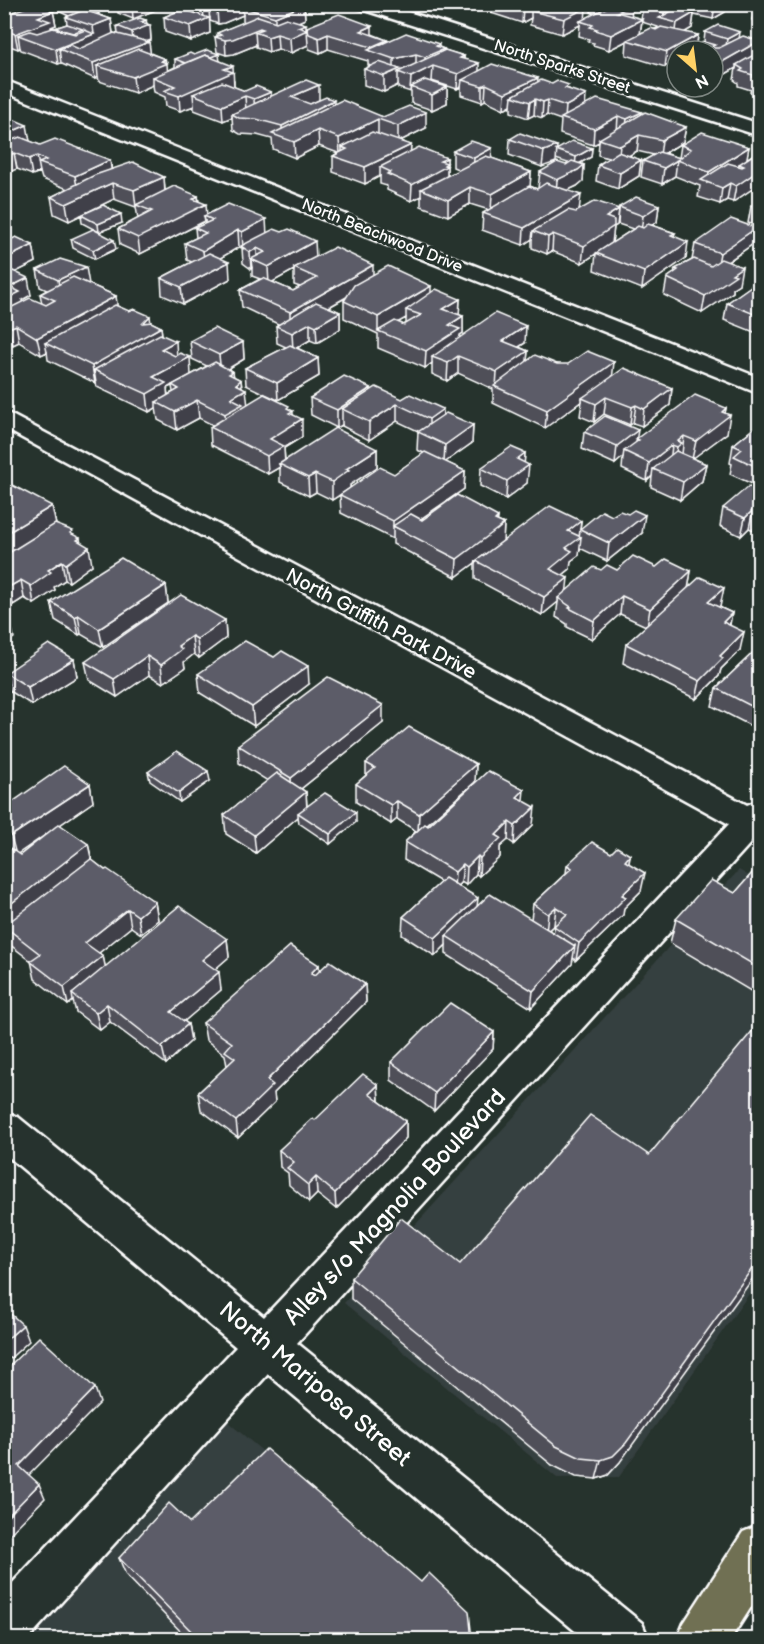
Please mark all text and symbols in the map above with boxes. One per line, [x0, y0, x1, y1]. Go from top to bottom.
street label: North Sparks Street [491, 36, 633, 98]
north arrow [665, 39, 725, 99]
text: N [692, 70, 711, 92]
street label: North Beachwood Drive [299, 195, 466, 277]
street label: North Griffith Park Drive [281, 563, 481, 685]
street label: Alley s/o Magnolia Boulevard [278, 1083, 512, 1331]
street label: North Mariposa Street [213, 1295, 417, 1473]

